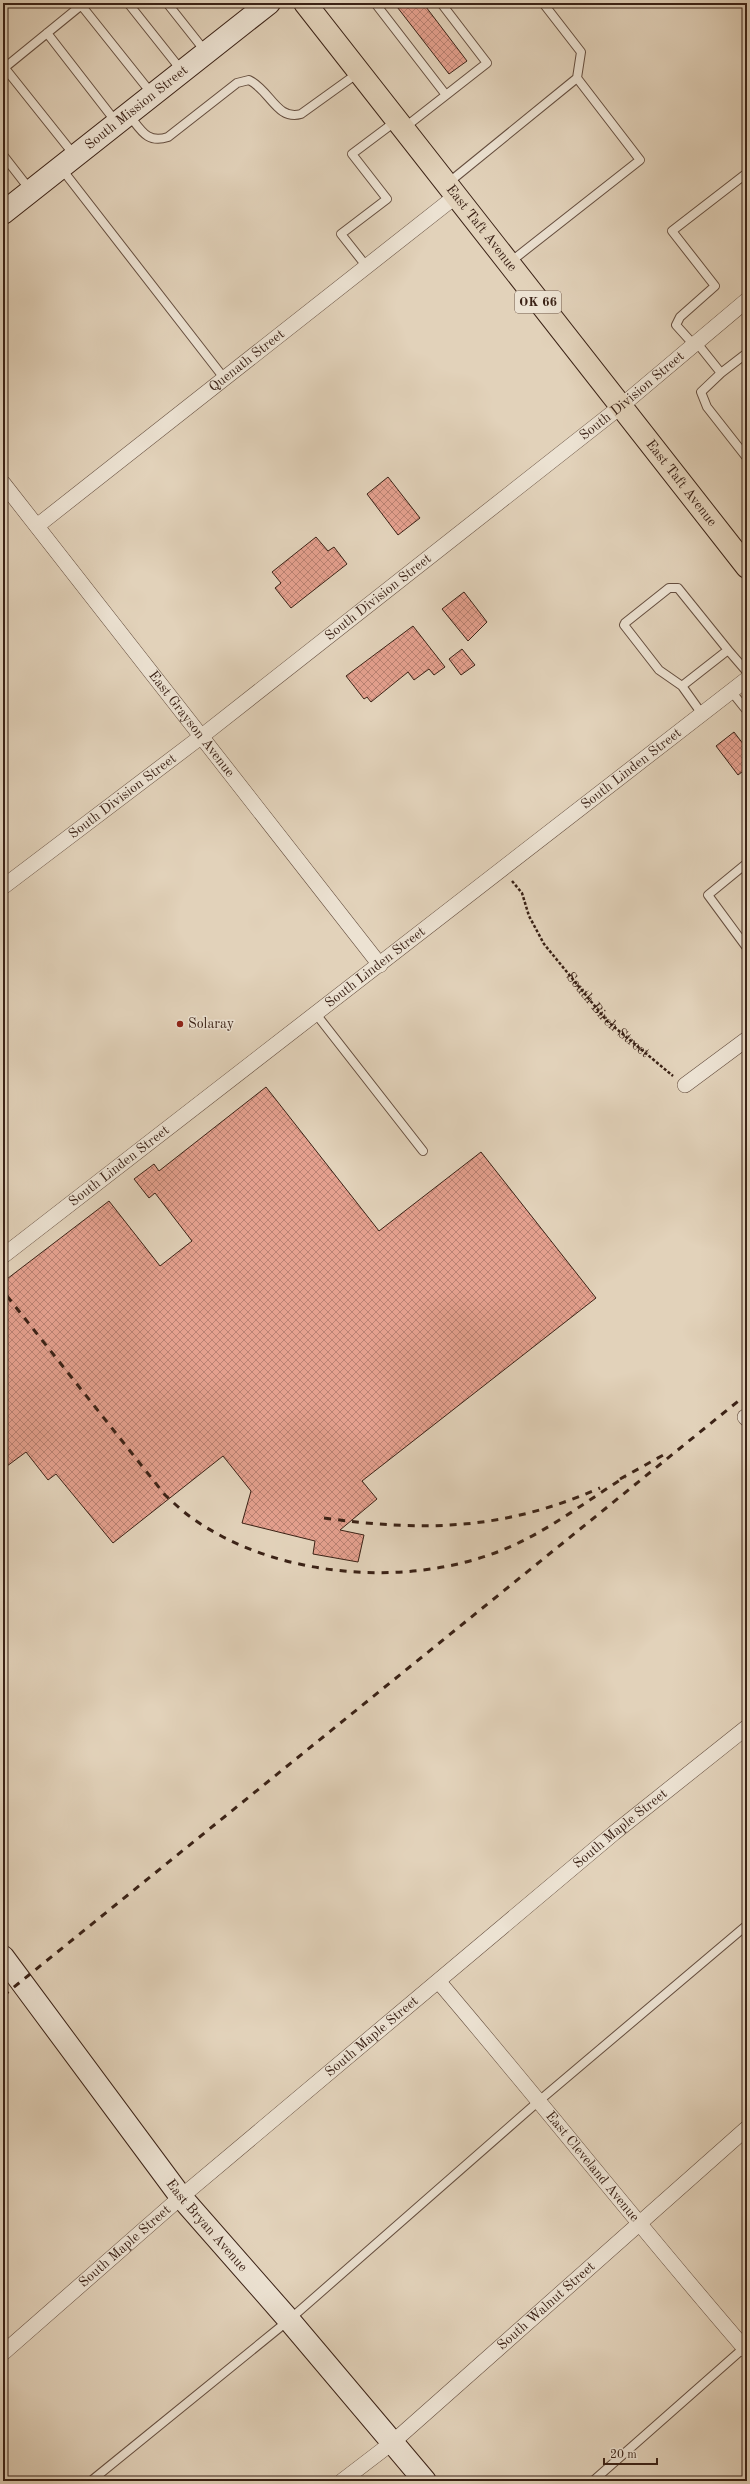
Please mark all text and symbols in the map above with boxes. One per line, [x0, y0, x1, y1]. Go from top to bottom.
street label: South Mission Street [82, 63, 191, 152]
street label: East Taft Avenue [443, 182, 520, 274]
road number: OK 66 [515, 291, 561, 313]
street label: Quenath Street [206, 327, 287, 395]
street label: South Division Street [577, 349, 687, 443]
street label: East Taft Avenue [643, 437, 719, 529]
street label: South Division Street [322, 551, 434, 643]
street label: East Grayson Avenue [146, 668, 237, 780]
street label: South Linden Street [578, 726, 684, 812]
street label: South Division Street [66, 751, 179, 841]
street label: South Linden Street [322, 924, 428, 1010]
street label: South Birch Street [563, 970, 652, 1060]
place label: Solaray [188, 1017, 235, 1031]
marker: Solaray [175, 1019, 185, 1029]
street label: South Linden Street [66, 1123, 172, 1209]
street label: South Maple Street [571, 1786, 670, 1871]
street label: South Maple Street [323, 1994, 421, 2080]
street label: East Cleveland Avenue [543, 2109, 642, 2224]
street label: East Bryan Avenue [163, 2177, 250, 2274]
street label: South Maple Street [76, 2202, 173, 2290]
street label: South Walnut Street [495, 2259, 598, 2353]
scale bar [604, 2440, 657, 2466]
text: 20 m [610, 2449, 637, 2461]

